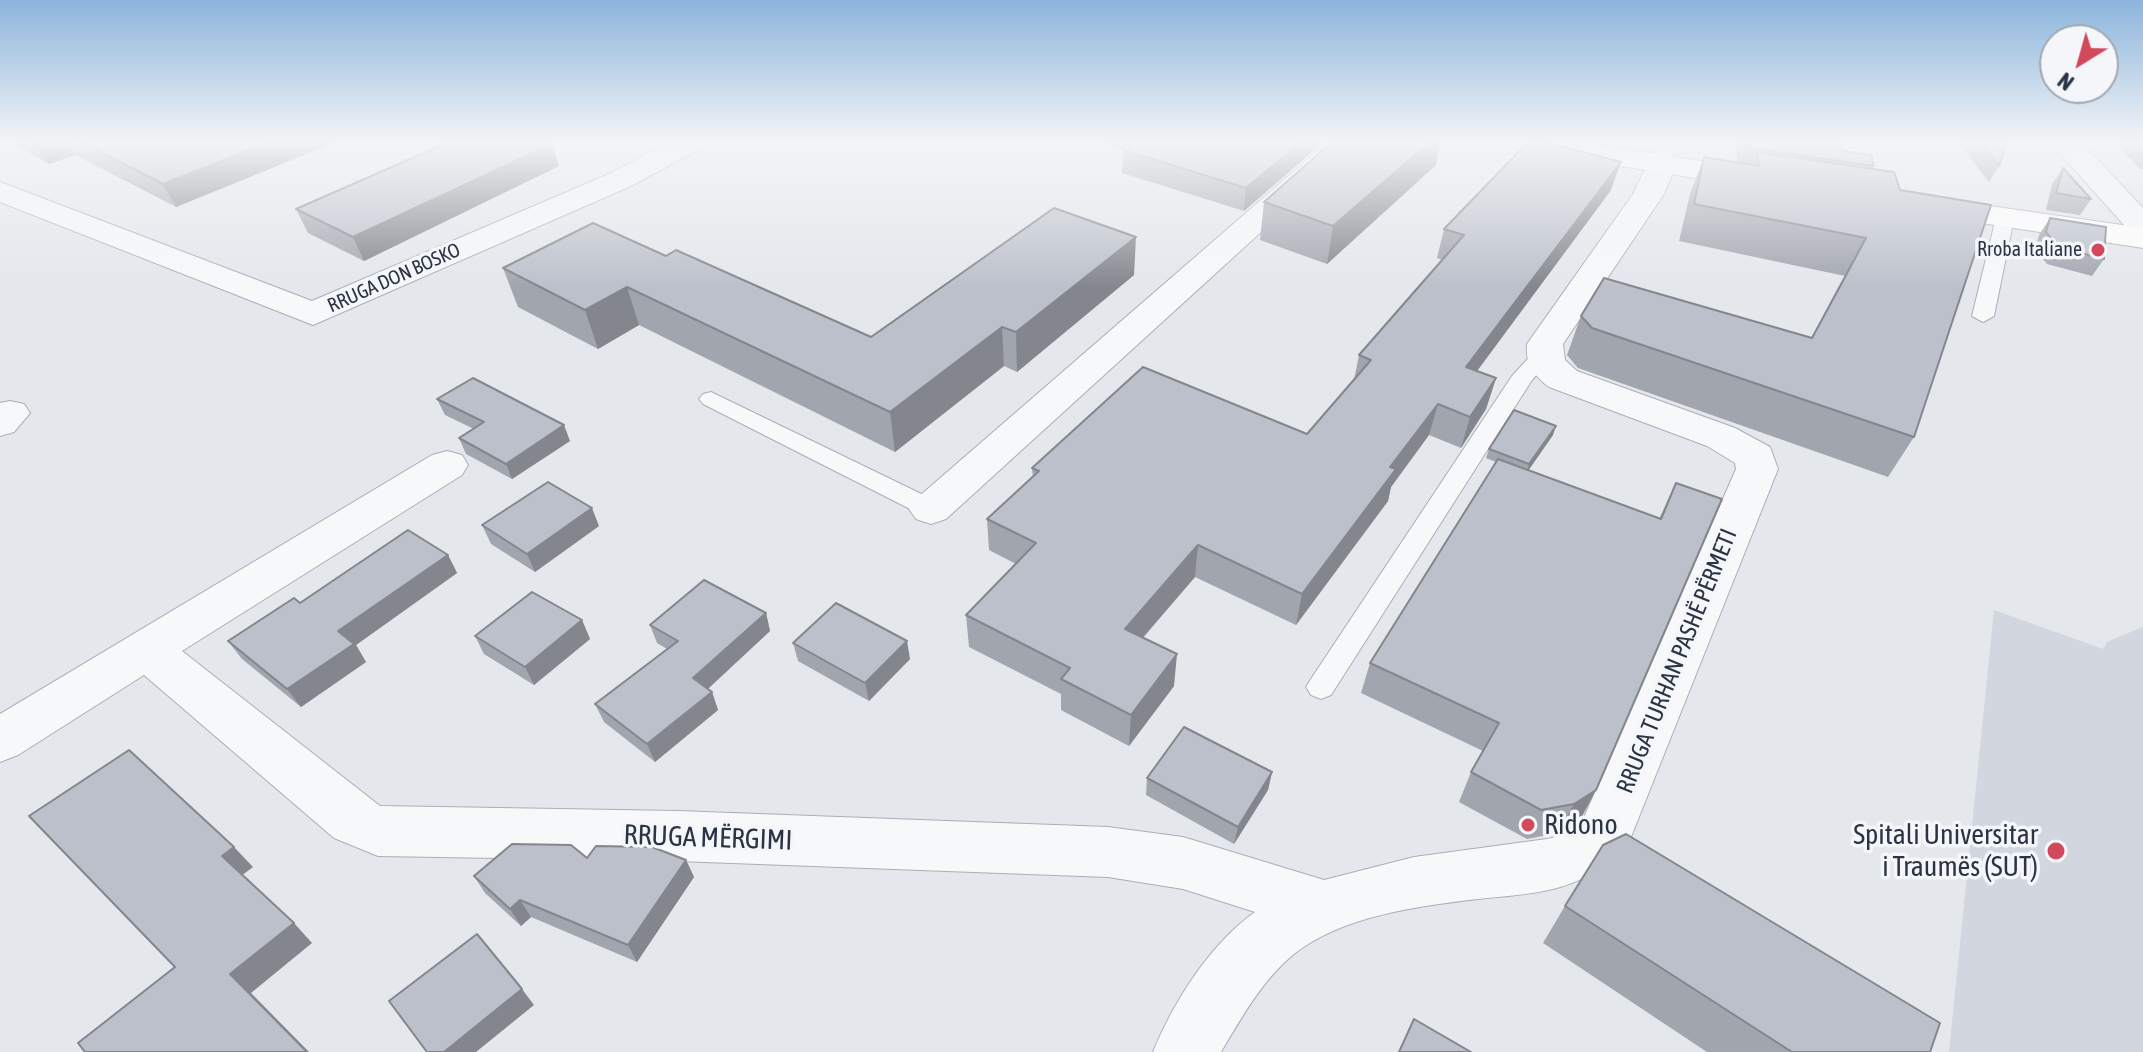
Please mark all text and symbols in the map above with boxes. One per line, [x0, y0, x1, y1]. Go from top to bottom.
north arrow [2039, 24, 2119, 104]
text: N [2053, 67, 2079, 96]
street label: RRUGA DON BOSKO [324, 238, 464, 318]
place label: Rroba Italiane [1977, 238, 2082, 262]
marker: Rroba Italiane [2089, 241, 2107, 259]
street label: RRUGA TURHAN PASHË PËRMETI [1611, 524, 1743, 798]
place label: Ridono [1544, 808, 1618, 842]
marker: Ridono [1519, 816, 1537, 834]
street label: RRUGA MËRGIMI [623, 818, 793, 858]
place label: Spitali Universitar i Traumës (SUT) [1853, 818, 2038, 884]
marker: Spitali Universitar i Traumës (SUT) [2045, 840, 2067, 862]

